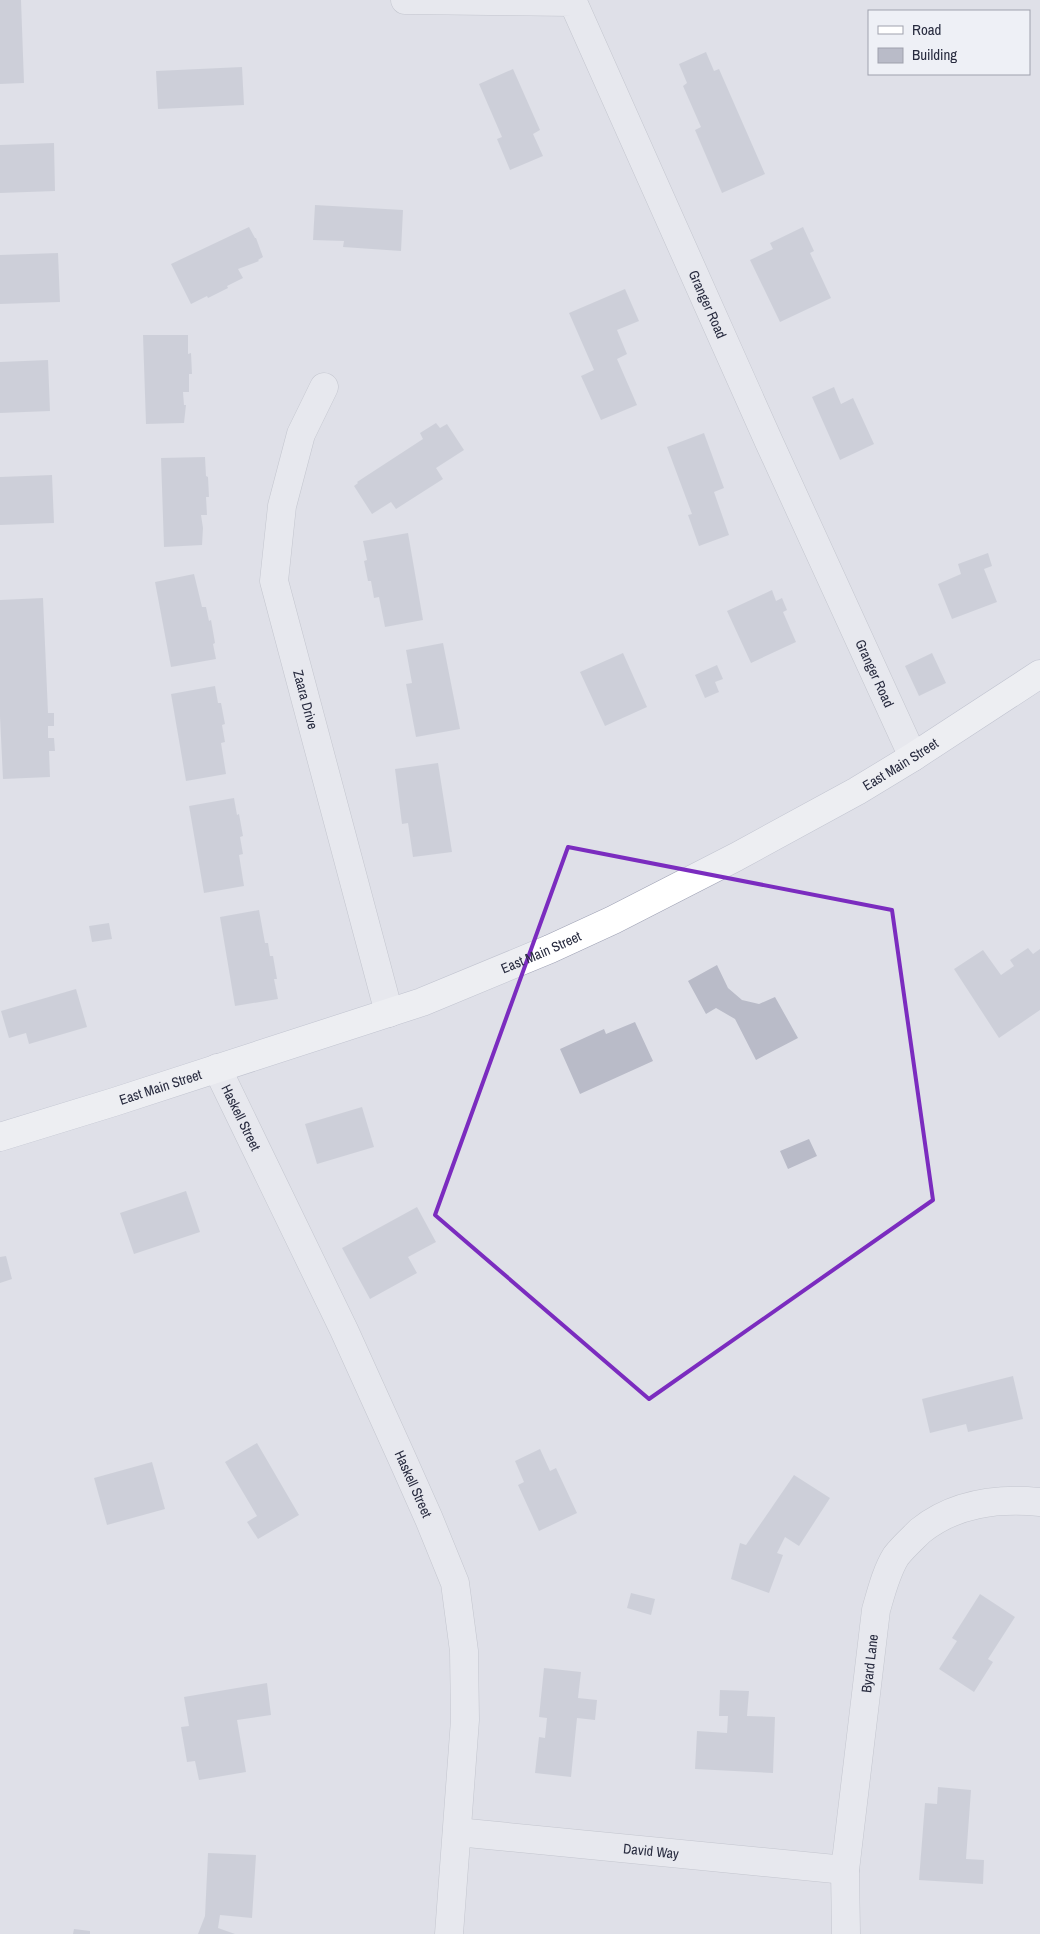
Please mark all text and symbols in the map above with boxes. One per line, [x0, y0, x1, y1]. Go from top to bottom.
legend [868, 10, 1030, 75]
text: Road [912, 19, 941, 40]
text: Building [912, 44, 957, 65]
street label: Granger Road [685, 267, 731, 341]
street label: Granger Road [851, 636, 898, 710]
street label: Zaara Drive [289, 668, 322, 731]
street label: East Main Street [859, 734, 942, 794]
street label: East Main Street [498, 927, 584, 977]
street label: East Main Street [117, 1065, 204, 1109]
street label: Haskell Street [217, 1081, 265, 1154]
street label: Haskell Street [391, 1448, 436, 1520]
street label: Byard Lane [857, 1633, 882, 1694]
street label: David Way [622, 1839, 680, 1863]

